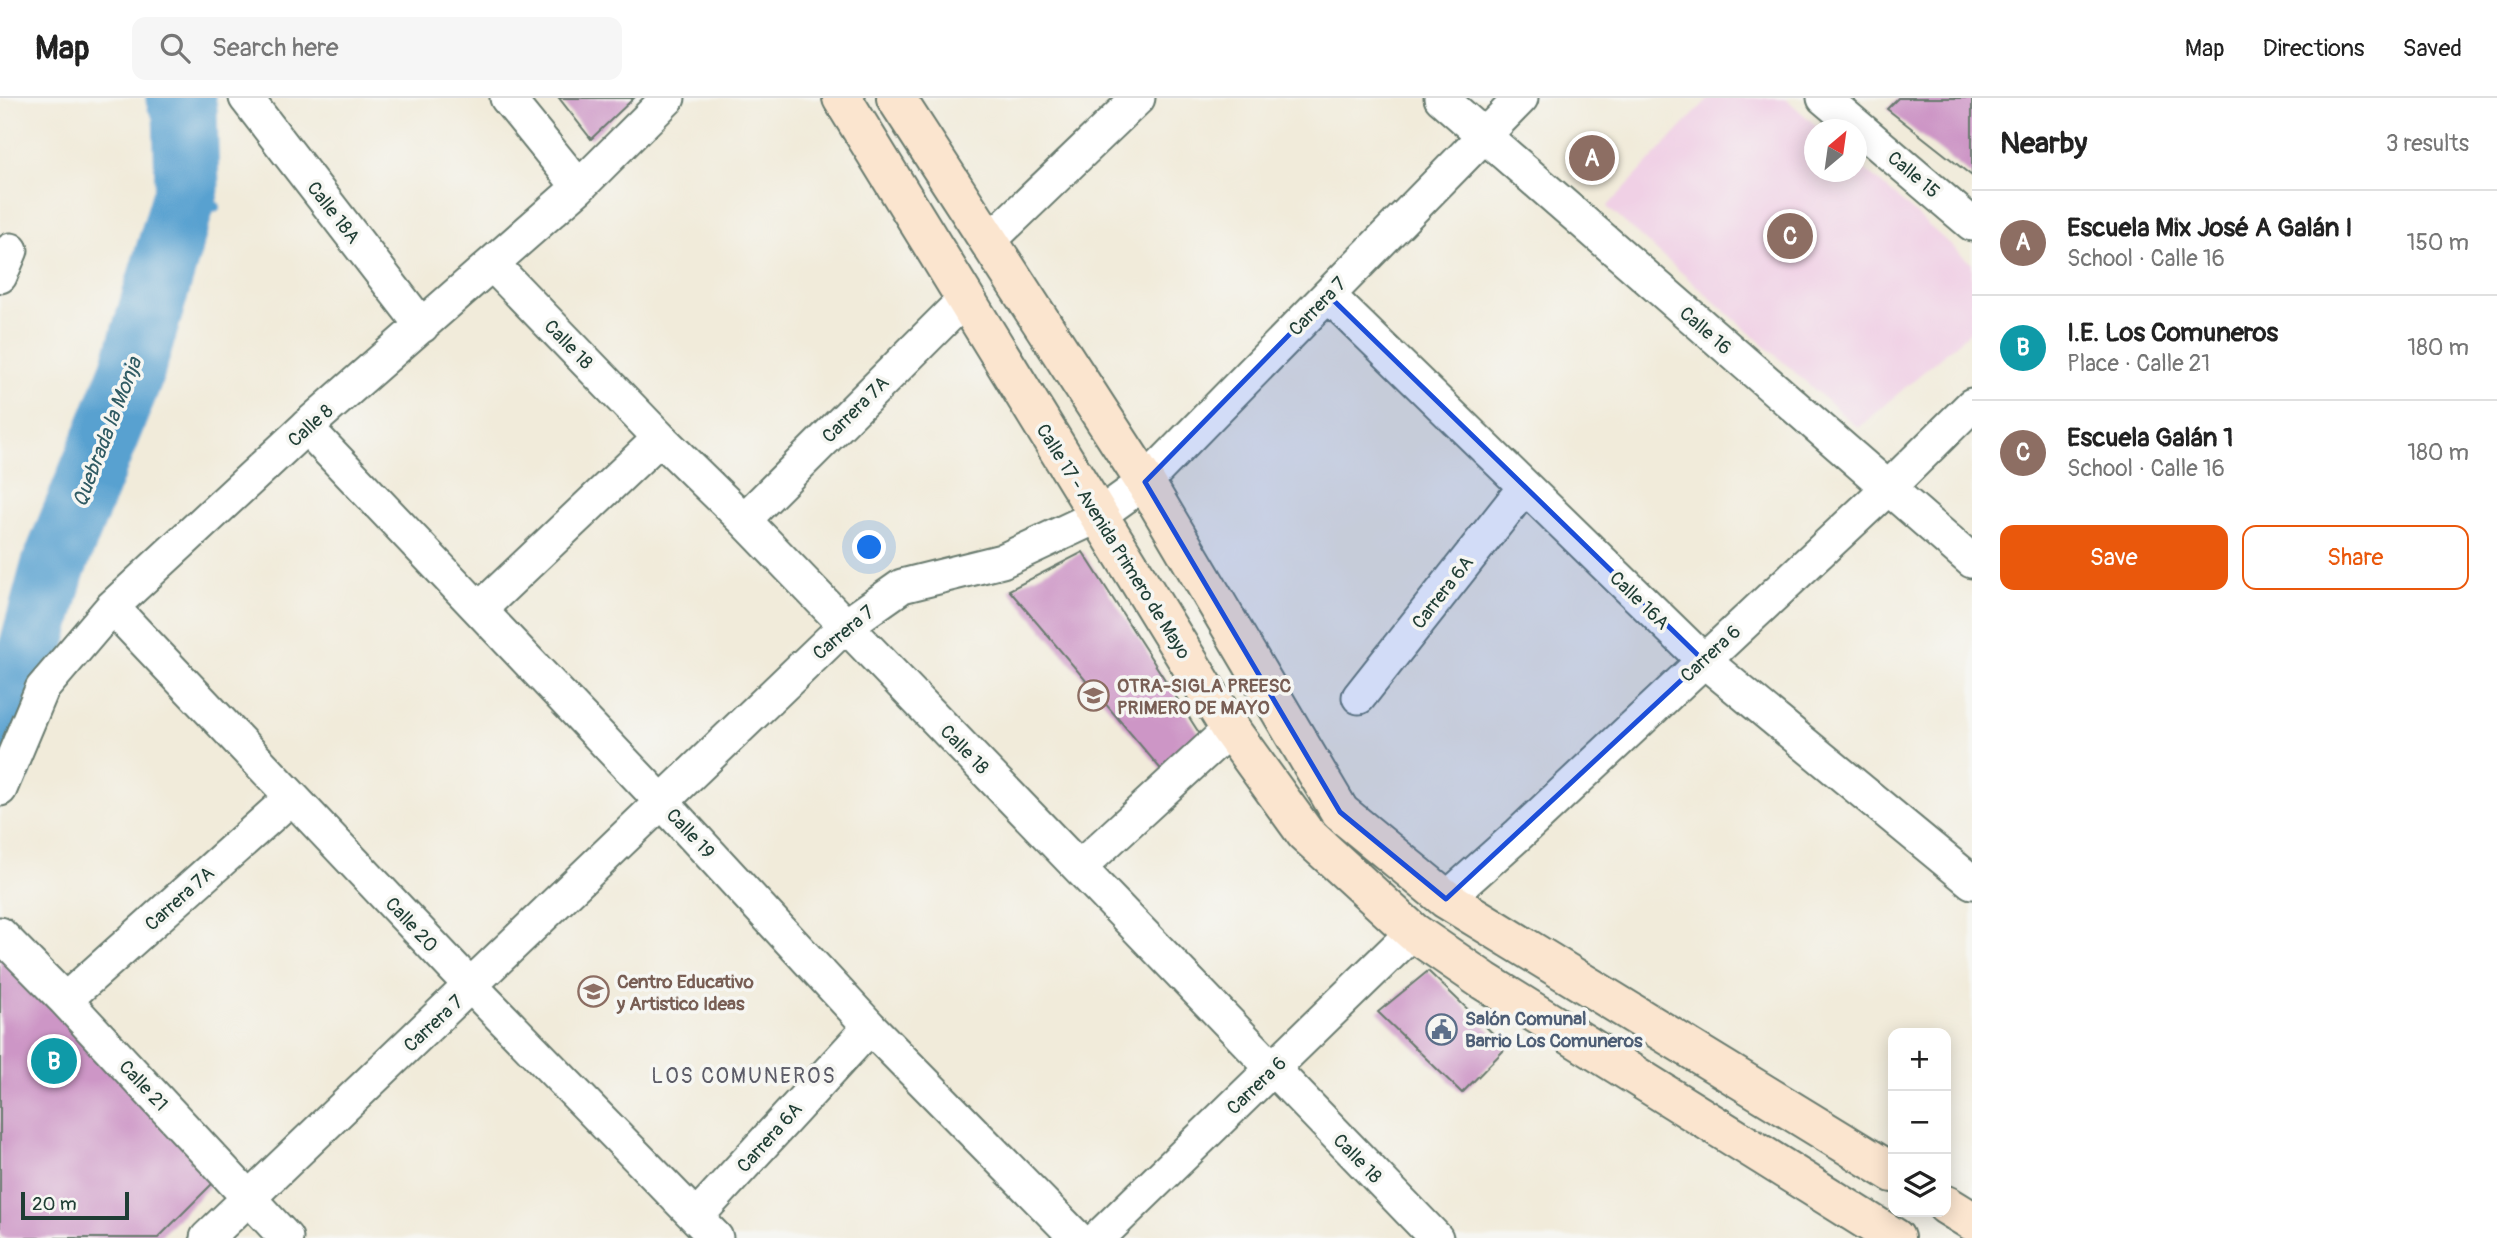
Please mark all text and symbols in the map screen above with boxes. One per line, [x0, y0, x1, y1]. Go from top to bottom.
search box [132, 17, 622, 80]
text: Map [35, 28, 90, 69]
icon: search [156, 29, 194, 67]
text: Search here [212, 32, 339, 64]
text: Map [2185, 34, 2225, 63]
text: Directions [2263, 34, 2364, 63]
text: Saved [2402, 34, 2462, 63]
north arrow [1804, 119, 1867, 182]
text: Nearby [2000, 125, 2087, 162]
text: 3 results [2386, 129, 2469, 158]
pin: A [1569, 132, 1615, 184]
street label: Calle 15 [1882, 146, 1944, 204]
street label: Calle 18A [301, 177, 365, 249]
pin: C [1767, 210, 1813, 262]
text: Escuela Mix José A Galán I [2067, 212, 2353, 244]
text: A [2016, 228, 2030, 257]
text: 150 m [2406, 228, 2469, 257]
text: School · Calle 16 [2067, 244, 2225, 273]
street label: Carrera 7 [1284, 272, 1352, 341]
street label: Calle 16 [1674, 301, 1736, 360]
street label: Calle 18 [539, 315, 598, 375]
text: I.E. Los Comuneros [2067, 317, 2278, 349]
text: B [2016, 333, 2030, 362]
text: 180 m [2407, 333, 2469, 362]
text: Place · Calle 21 [2067, 349, 2210, 378]
water label: Quebrada la Monja [67, 352, 149, 511]
street label: Carrera 7A [817, 371, 894, 448]
street label: Calle 8 [283, 399, 338, 452]
street label: Calle 17 - Avenida Primero de Mayo [1031, 420, 1196, 664]
text: Escuela Galán 1 [2067, 422, 2233, 454]
text: C [2016, 438, 2030, 467]
text: 180 m [2407, 438, 2469, 467]
text: School · Calle 16 [2067, 454, 2225, 483]
button: Save [2000, 525, 2228, 590]
button: Share [2242, 525, 2469, 590]
your location [852, 530, 886, 564]
street label: Carrera 6A [1407, 551, 1479, 634]
street label: Calle 16A [1604, 566, 1674, 635]
street label: Carrera 7 [808, 600, 879, 665]
street label: Carrera 6 [1675, 620, 1746, 688]
place label: OTRA-SIGLA PREESC PRIMERO DE MAYO [1117, 674, 1292, 720]
school or university icon: OTRA-SIGLA PREESC PRIMERO DE MAYO [1077, 679, 1111, 713]
street label: Calle 18 [935, 720, 994, 780]
street label: Calle 19 [661, 803, 720, 864]
street label: Carrera 7A [140, 861, 219, 936]
street label: Calle 20 [380, 892, 443, 957]
place label: Centro Educativo y Artistico Ideas [616, 970, 754, 1016]
school or university icon: Centro Educativo y Artistico Ideas [577, 975, 611, 1009]
street label: Carrera 7 [399, 990, 469, 1057]
place label: Salón Comunal Barrio Los Comuneros [1465, 1007, 1643, 1053]
public building icon: Salón Comunal Barrio Los Comuneros [1425, 1012, 1459, 1046]
map controls [1888, 1028, 1951, 1217]
button: + [1888, 1028, 1951, 1091]
pin: B [31, 1035, 77, 1087]
street label: Carrera 6 [1222, 1051, 1292, 1120]
street label: Calle 21 [114, 1055, 173, 1116]
district label: LOS COMUNEROS [651, 1063, 837, 1090]
button: − [1888, 1091, 1951, 1154]
street label: Carrera 6A [732, 1098, 808, 1178]
street label: Calle 18 [1328, 1129, 1387, 1189]
button: layers [1888, 1154, 1951, 1217]
scale bar [21, 1189, 130, 1221]
text: 20 m [32, 1192, 77, 1216]

